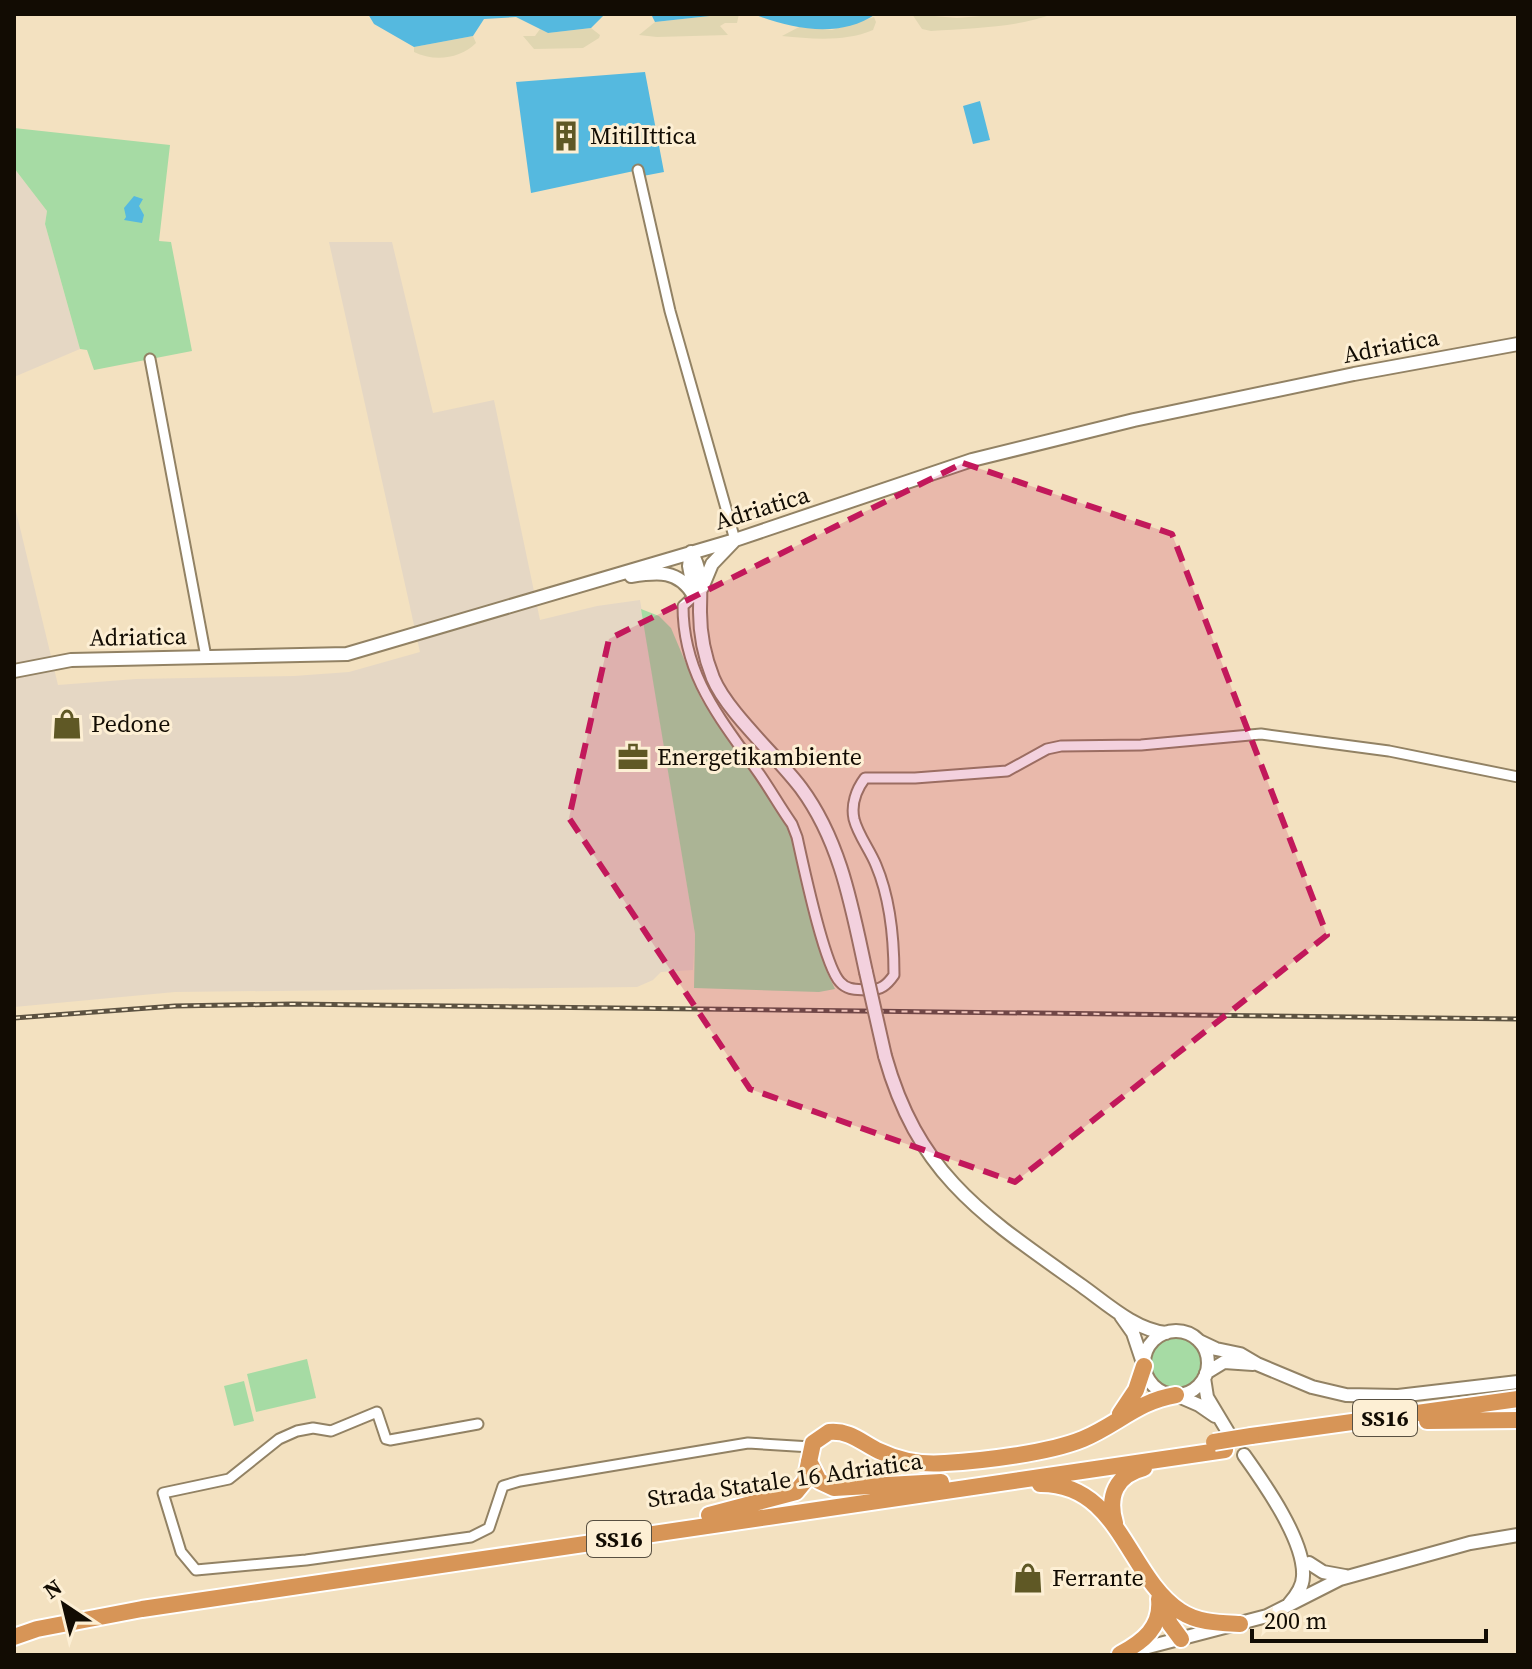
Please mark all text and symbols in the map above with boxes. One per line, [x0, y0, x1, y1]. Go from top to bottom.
building icon: MitilIttica [549, 119, 583, 153]
place label: MitilIttica [590, 119, 697, 152]
street label: Adriatica [1340, 320, 1443, 371]
street label: Adriatica [710, 477, 814, 538]
street label: Adriatica [89, 619, 188, 654]
shop icon: Pedone [50, 707, 84, 741]
place label: Pedone [91, 707, 170, 740]
office icon: Energetikambiente [616, 740, 650, 774]
place label: Energetikambiente [657, 740, 862, 773]
road number: SS16 [1353, 1400, 1417, 1436]
street label: Strada Statale 16 Adriatica [645, 1444, 925, 1515]
road number: SS16 [587, 1521, 651, 1557]
shop icon: Ferrante [1011, 1561, 1045, 1595]
place label: Ferrante [1052, 1561, 1144, 1594]
north arrow [24, 1565, 104, 1645]
text: N [37, 1572, 68, 1606]
scale bar [1252, 1593, 1486, 1643]
text: 200 m [1264, 1604, 1327, 1637]

